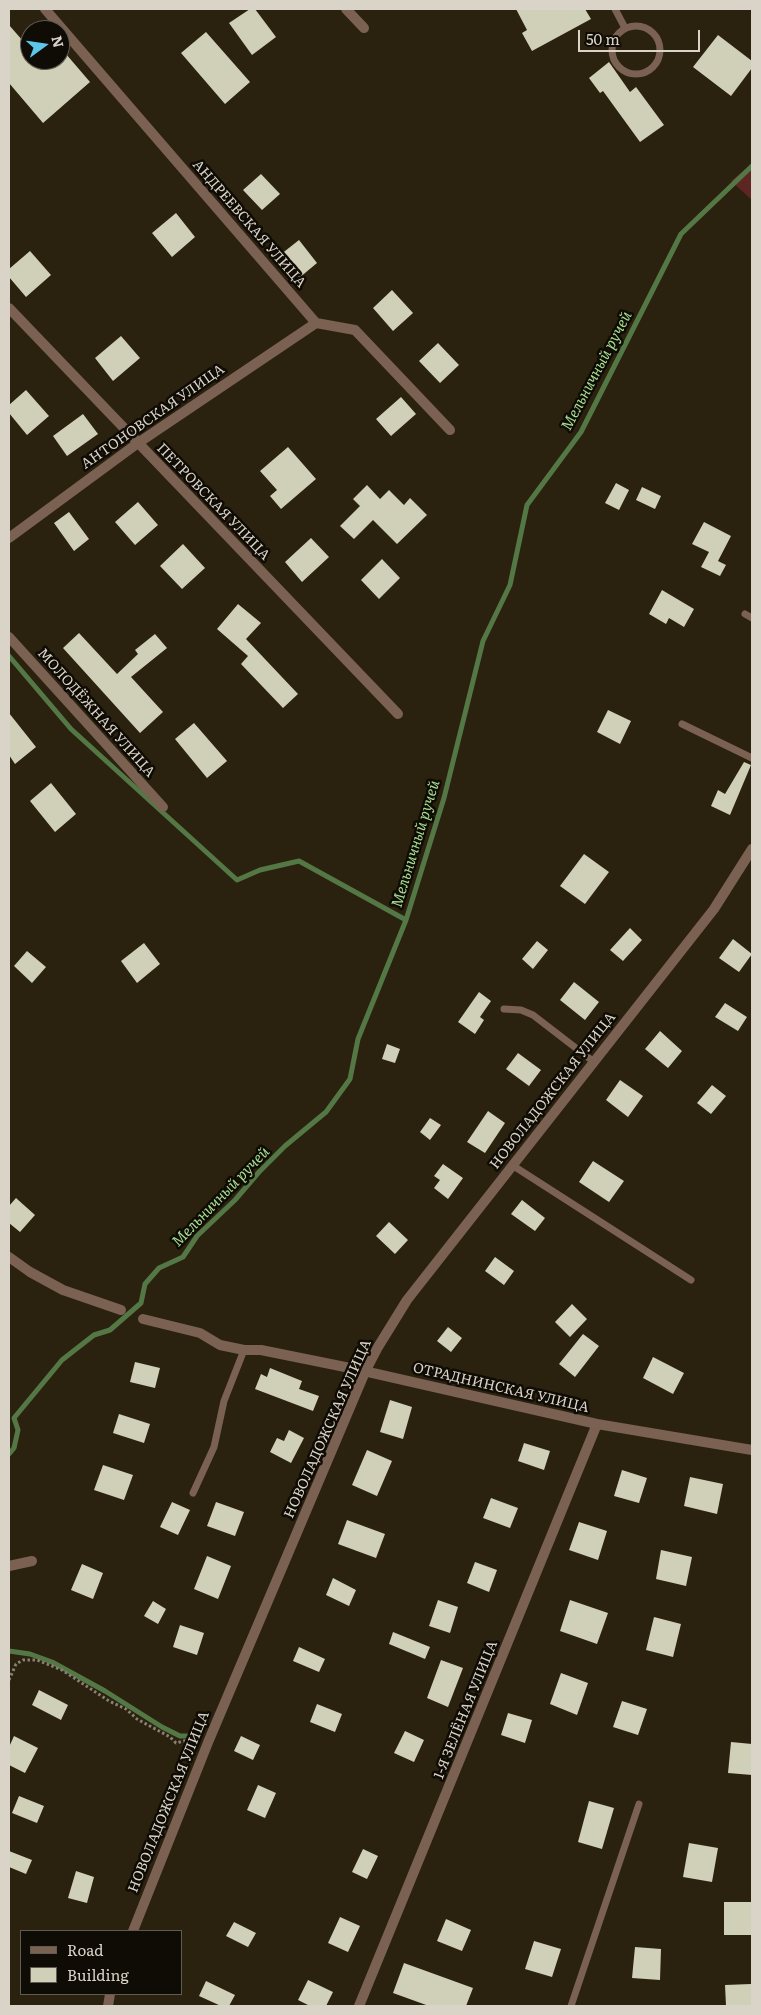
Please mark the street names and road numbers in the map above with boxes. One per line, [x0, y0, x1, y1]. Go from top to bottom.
street label: АНДРЕЕВСКАЯ УЛИЦА [189, 157, 309, 291]
street label: АНТОНОВСКАЯ УЛИЦА [78, 361, 228, 473]
street label: ПЕТРОВСКАЯ УЛИЦА [153, 440, 273, 564]
street label: МОЛОДЁЖНАЯ УЛИЦА [34, 645, 158, 781]
street label: НОВОЛАДОЖСКАЯ УЛИЦА [487, 1009, 619, 1173]
street label: НОВОЛАДОЖСКАЯ УЛИЦА [281, 1337, 375, 1521]
street label: ОТРАДНИНСКАЯ УЛИЦА [411, 1360, 591, 1416]
street label: 1-Я ЗЕЛЁНАЯ УЛИЦА [431, 1638, 501, 1782]
street label: НОВОЛАДОЖСКАЯ УЛИЦА [125, 1709, 213, 1895]

